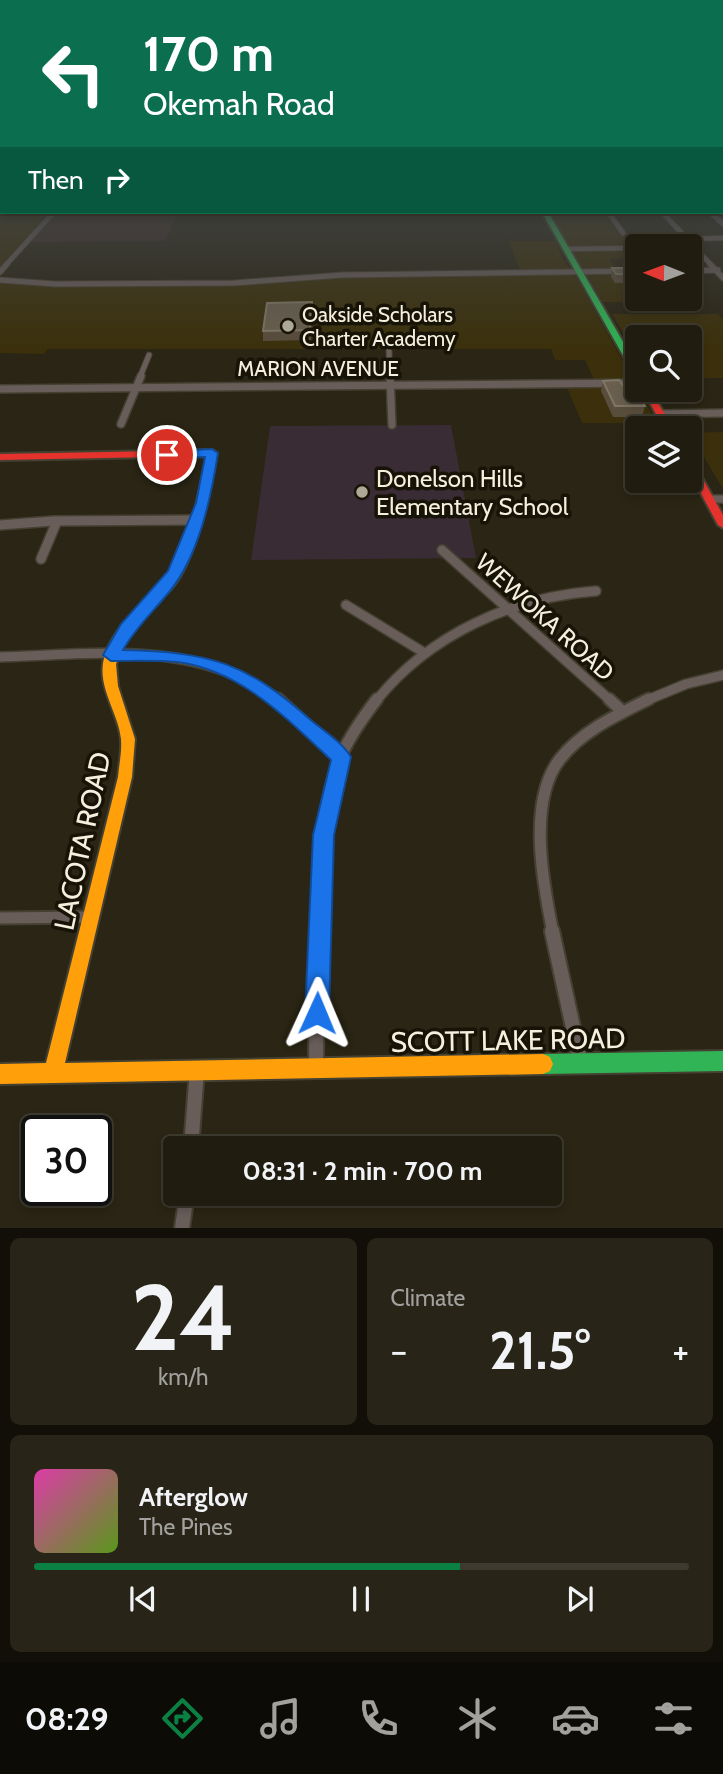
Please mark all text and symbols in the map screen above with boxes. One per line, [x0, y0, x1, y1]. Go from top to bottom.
text: 170 m [143, 24, 274, 83]
icon: left [28, 28, 119, 119]
text: Okemah Road [143, 84, 335, 123]
icon: right [98, 161, 136, 199]
text: Then [28, 164, 84, 196]
north arrow [625, 234, 702, 312]
map controls [625, 234, 702, 493]
place label: Oakside Scholars Charter Academy [302, 302, 456, 351]
marker: Oakside Scholars Charter Academy [280, 318, 296, 334]
button: search [625, 325, 702, 402]
street label: MARION AVENUE [237, 356, 399, 381]
button: layers [625, 416, 702, 493]
pin [137, 425, 197, 485]
icon: arrive [148, 436, 186, 474]
place label: Donelson Hills Elementary School [376, 464, 569, 521]
marker: Donelson Hills Elementary School [354, 484, 370, 500]
street label: WEWOKA ROAD [470, 547, 620, 687]
street label: LACOTA ROAD [47, 749, 117, 933]
position arrow [280, 976, 354, 1050]
street label: SCOTT LAKE ROAD [390, 1021, 626, 1059]
speed limit sign: 30 [21, 1115, 112, 1206]
text: 08:31 · 2 min · 700 m [243, 1155, 482, 1187]
text: 24 [131, 1262, 236, 1373]
text: Climate [391, 1284, 465, 1312]
text: 21.5° [489, 1319, 590, 1382]
text: − [391, 1327, 407, 1374]
text: + [672, 1327, 689, 1374]
text: km/h [158, 1363, 208, 1391]
text: Afterglow [139, 1481, 248, 1513]
text: The Pines [139, 1513, 233, 1541]
icon: previous [124, 1580, 162, 1618]
icon: pause [342, 1580, 380, 1618]
icon: next [561, 1580, 599, 1618]
icon: directions [158, 1694, 207, 1743]
icon: music [256, 1694, 305, 1743]
icon: phone [354, 1694, 403, 1743]
icon: climate [453, 1694, 502, 1743]
icon: car [551, 1694, 600, 1743]
icon: filters [649, 1694, 698, 1743]
text: 08:29 [25, 1699, 109, 1738]

